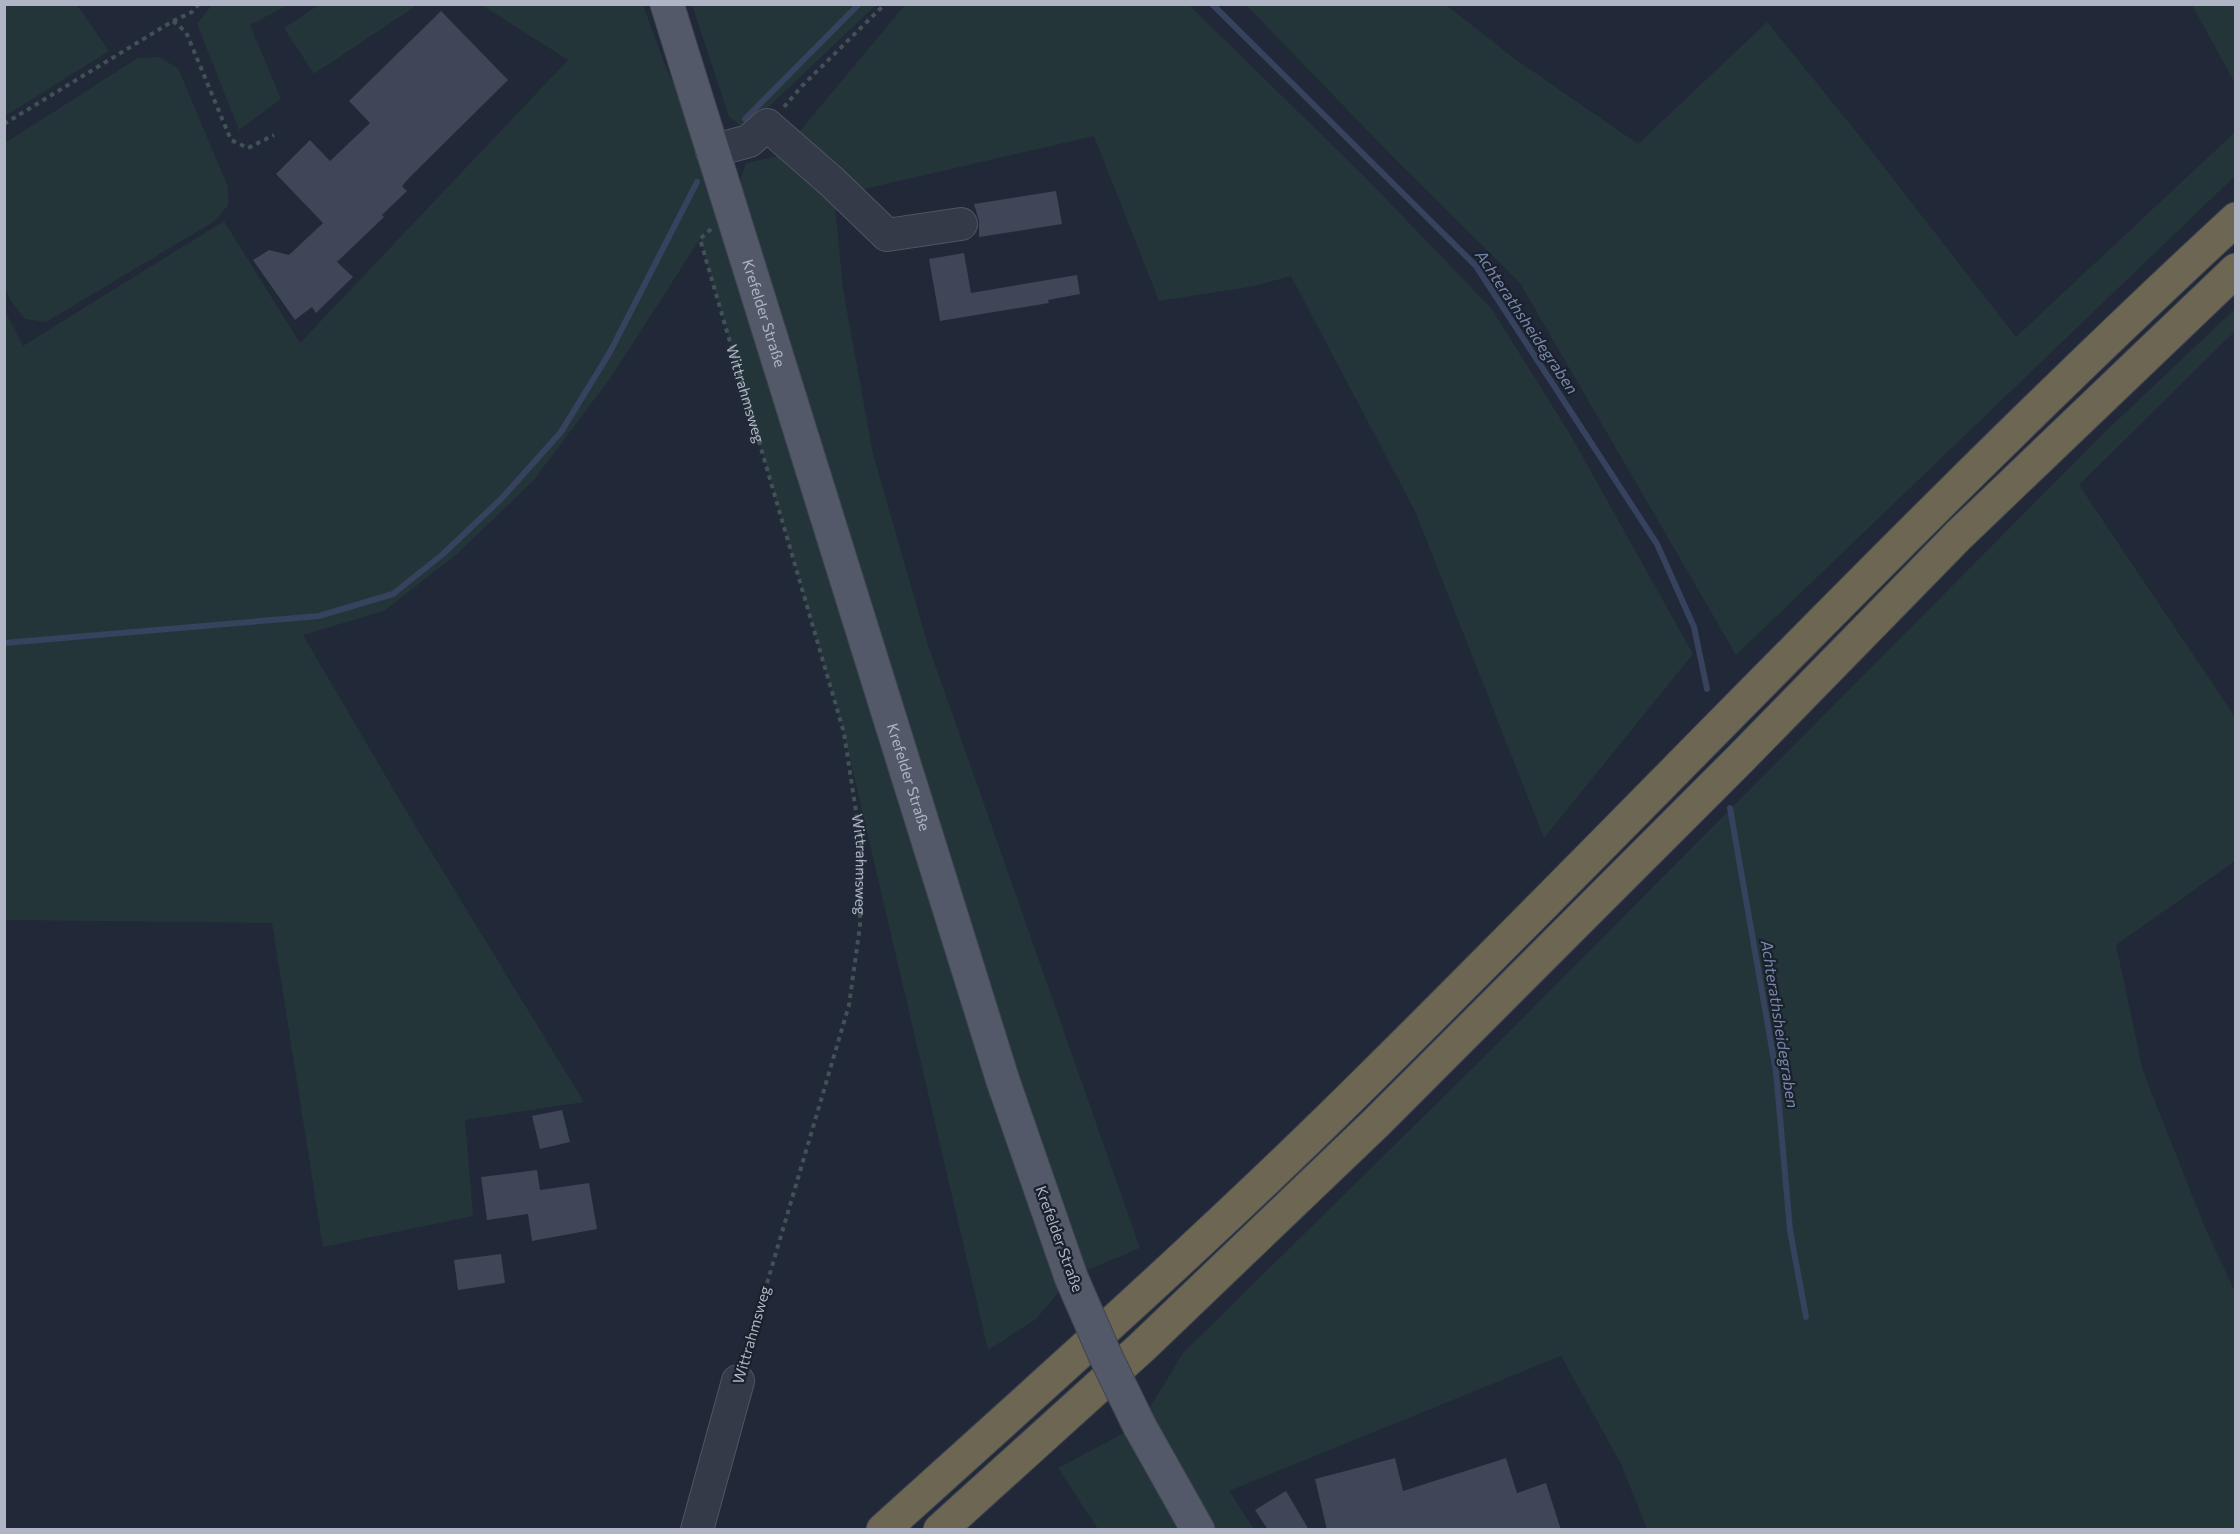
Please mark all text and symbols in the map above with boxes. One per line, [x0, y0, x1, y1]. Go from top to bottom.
water label: Achterathsheidegraben [1472, 245, 1583, 397]
street label: Krefelder Straße [739, 257, 790, 369]
street label: Wittrahmsweg [723, 342, 769, 445]
street label: Krefelder Straße [884, 721, 934, 833]
street label: Wittrahmsweg [848, 812, 871, 915]
water label: Achterathsheidegraben [1758, 938, 1803, 1109]
street label: Krefelder Straße [1032, 1183, 1088, 1294]
street label: Wittrahmsweg [728, 1284, 774, 1386]

